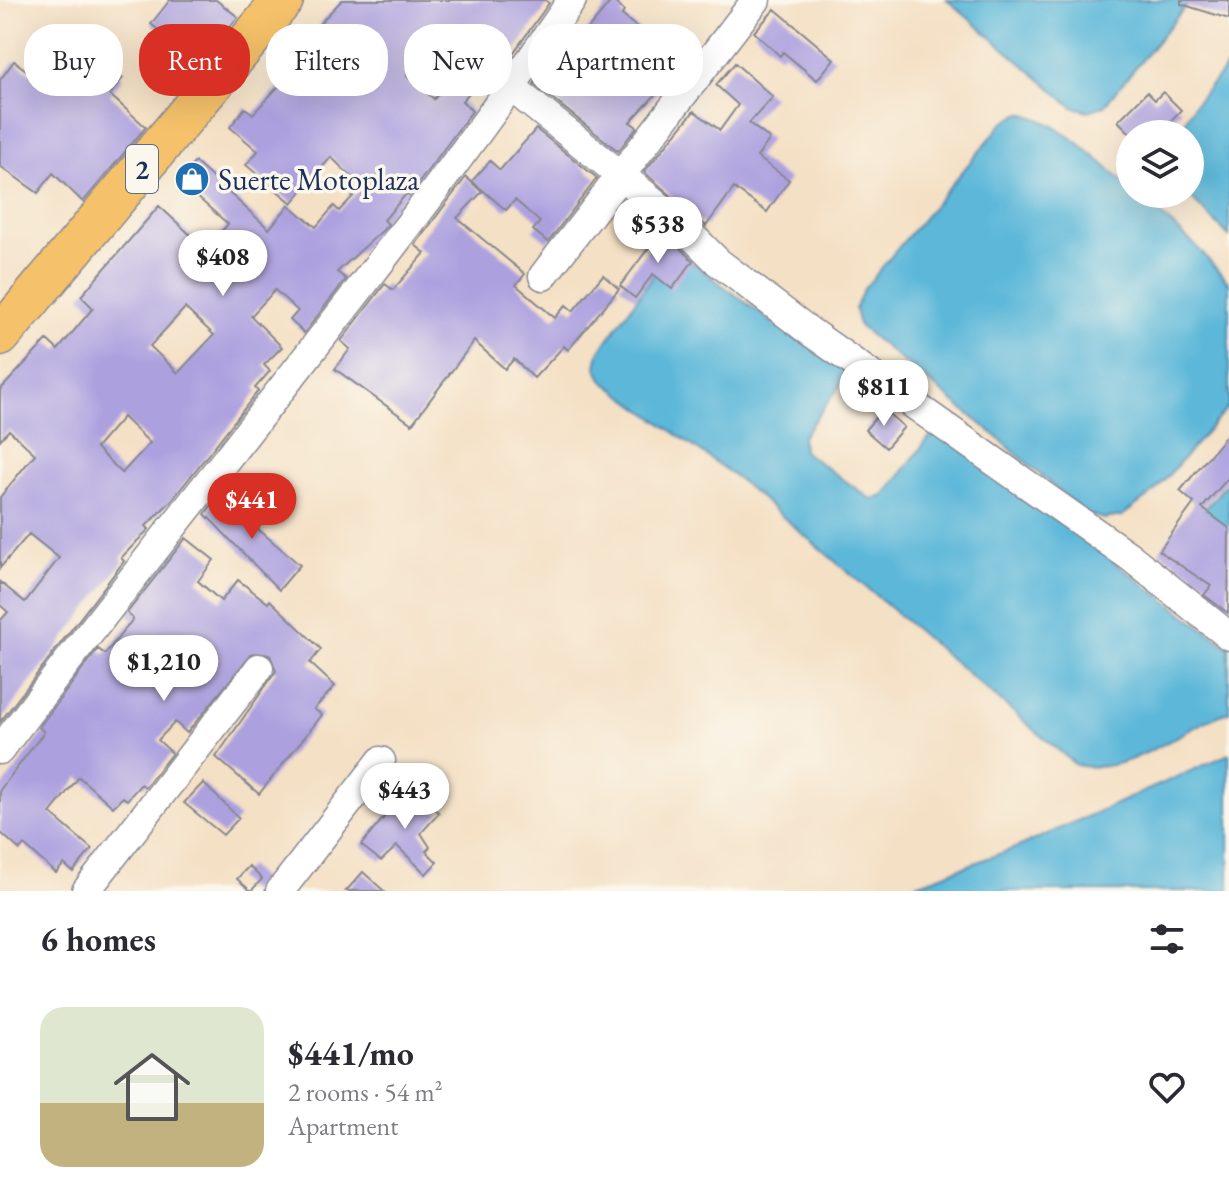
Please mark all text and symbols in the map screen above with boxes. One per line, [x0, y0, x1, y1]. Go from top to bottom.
chip: Buy [24, 24, 123, 96]
chip: Rent [139, 24, 250, 96]
chip: Filters [266, 24, 388, 96]
chip: New [404, 24, 512, 96]
chip: Apartment [528, 24, 703, 96]
map controls [1116, 120, 1204, 208]
button: layers [1116, 120, 1204, 208]
road number: 2 [126, 145, 158, 193]
shop icon: Suerte Motoplaza [173, 160, 211, 198]
place label: Suerte Motoplaza [218, 160, 419, 199]
pin: $538 [611, 197, 705, 265]
text: $538 [631, 206, 685, 240]
pin: $408 [176, 230, 270, 298]
text: $408 [196, 239, 250, 273]
pin: $811 [837, 360, 931, 428]
text: $811 [857, 369, 911, 403]
pin: $441 [205, 473, 299, 541]
text: $441 [225, 482, 279, 516]
pin: $1,210 [99, 635, 229, 703]
text: $1,210 [127, 644, 201, 678]
pin: $443 [358, 763, 452, 831]
text: $443 [378, 772, 432, 806]
text: 6 homes [40, 917, 156, 961]
icon: filters [1145, 917, 1189, 961]
text: $441/mo [288, 1031, 414, 1075]
icon: home [104, 1039, 200, 1135]
icon: heart [1145, 1065, 1189, 1109]
text: 2 rooms · 54 m² [288, 1075, 443, 1109]
text: Apartment [288, 1109, 398, 1143]

